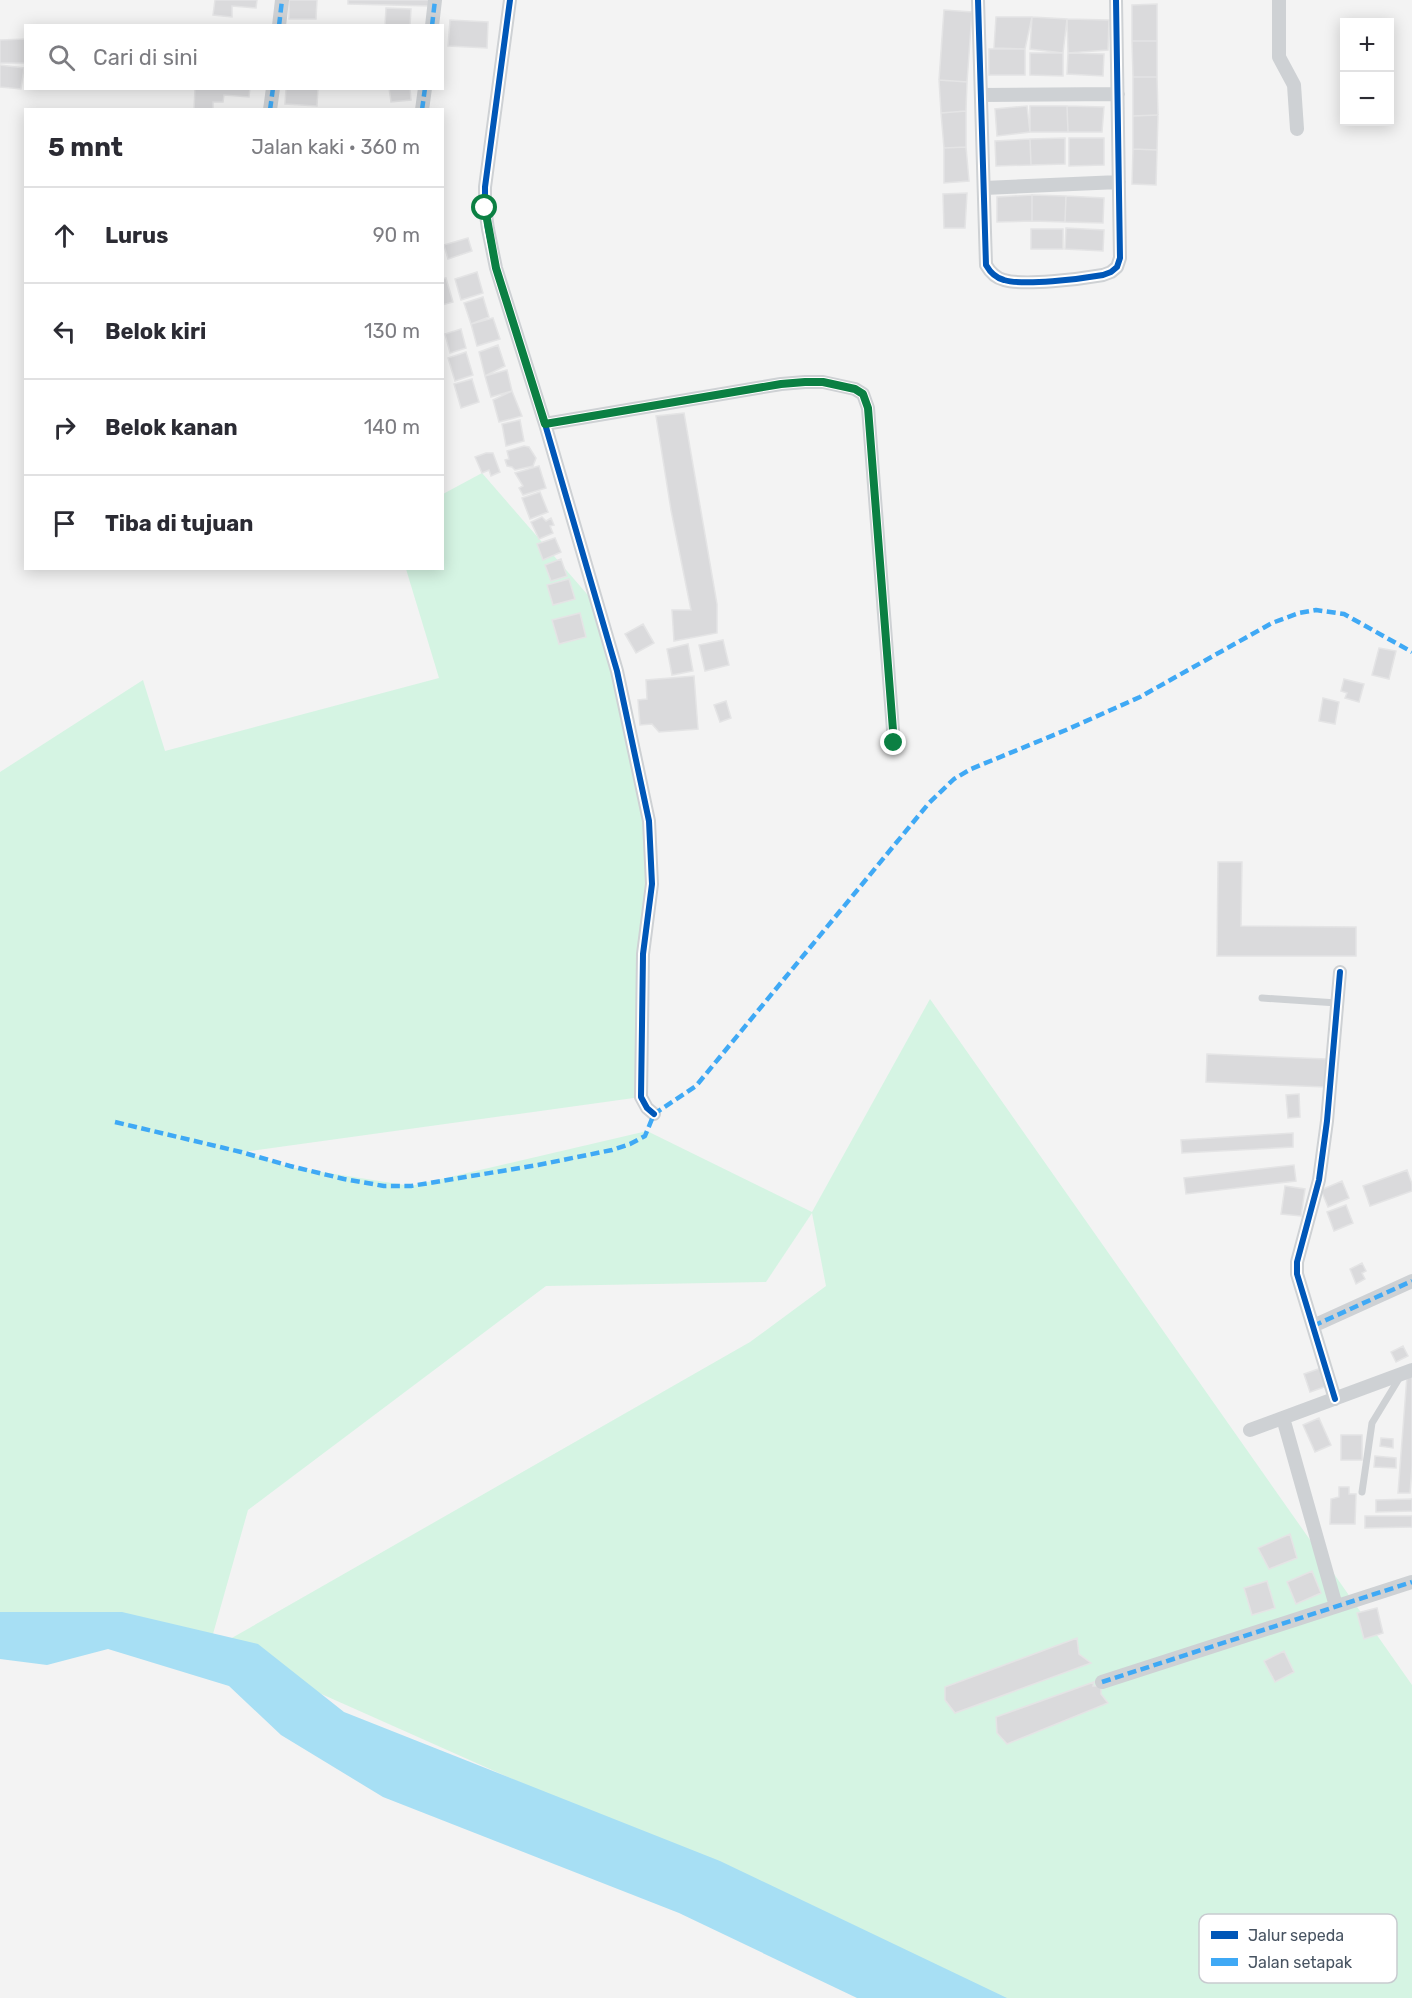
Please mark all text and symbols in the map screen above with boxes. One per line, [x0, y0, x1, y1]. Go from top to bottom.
map controls [1340, 18, 1394, 126]
button: + [1340, 18, 1394, 72]
search box [24, 24, 444, 90]
icon: search [45, 41, 78, 74]
text: Cari di sini [93, 44, 198, 71]
button: − [1340, 72, 1394, 126]
text: 5 mnt [48, 132, 123, 163]
text: Jalan kaki · 360 m [251, 135, 420, 159]
route start [471, 194, 497, 220]
icon: ahead [48, 219, 81, 252]
text: Lurus [105, 222, 168, 249]
text: 90 m [373, 223, 420, 247]
icon: left [48, 315, 81, 348]
text: Belok kiri [105, 318, 206, 345]
text: 130 m [364, 319, 420, 343]
icon: right [48, 411, 81, 444]
text: Belok kanan [105, 414, 238, 441]
text: 140 m [364, 415, 420, 439]
icon: arrive [48, 507, 81, 540]
text: Tiba di tujuan [105, 510, 253, 537]
route end [880, 729, 906, 755]
legend [1199, 1914, 1397, 1983]
text: Jalur sepeda [1248, 1926, 1344, 1945]
text: Jalan setapak [1248, 1953, 1353, 1972]

